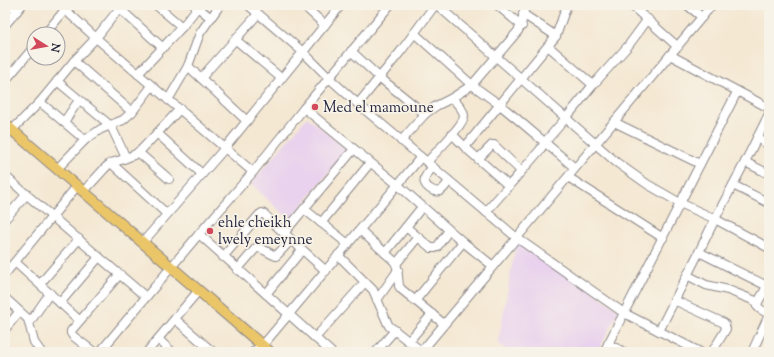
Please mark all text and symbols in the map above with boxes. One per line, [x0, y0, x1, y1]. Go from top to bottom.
north arrow [26, 26, 66, 66]
text: N [46, 41, 64, 54]
place label: Med el mamoune [323, 98, 434, 119]
marker: Med el mamoune [310, 102, 320, 112]
place label: ehle cheikh lwely emeynne [218, 213, 313, 251]
marker: ehle cheikh lwely emeynne [205, 226, 215, 236]

